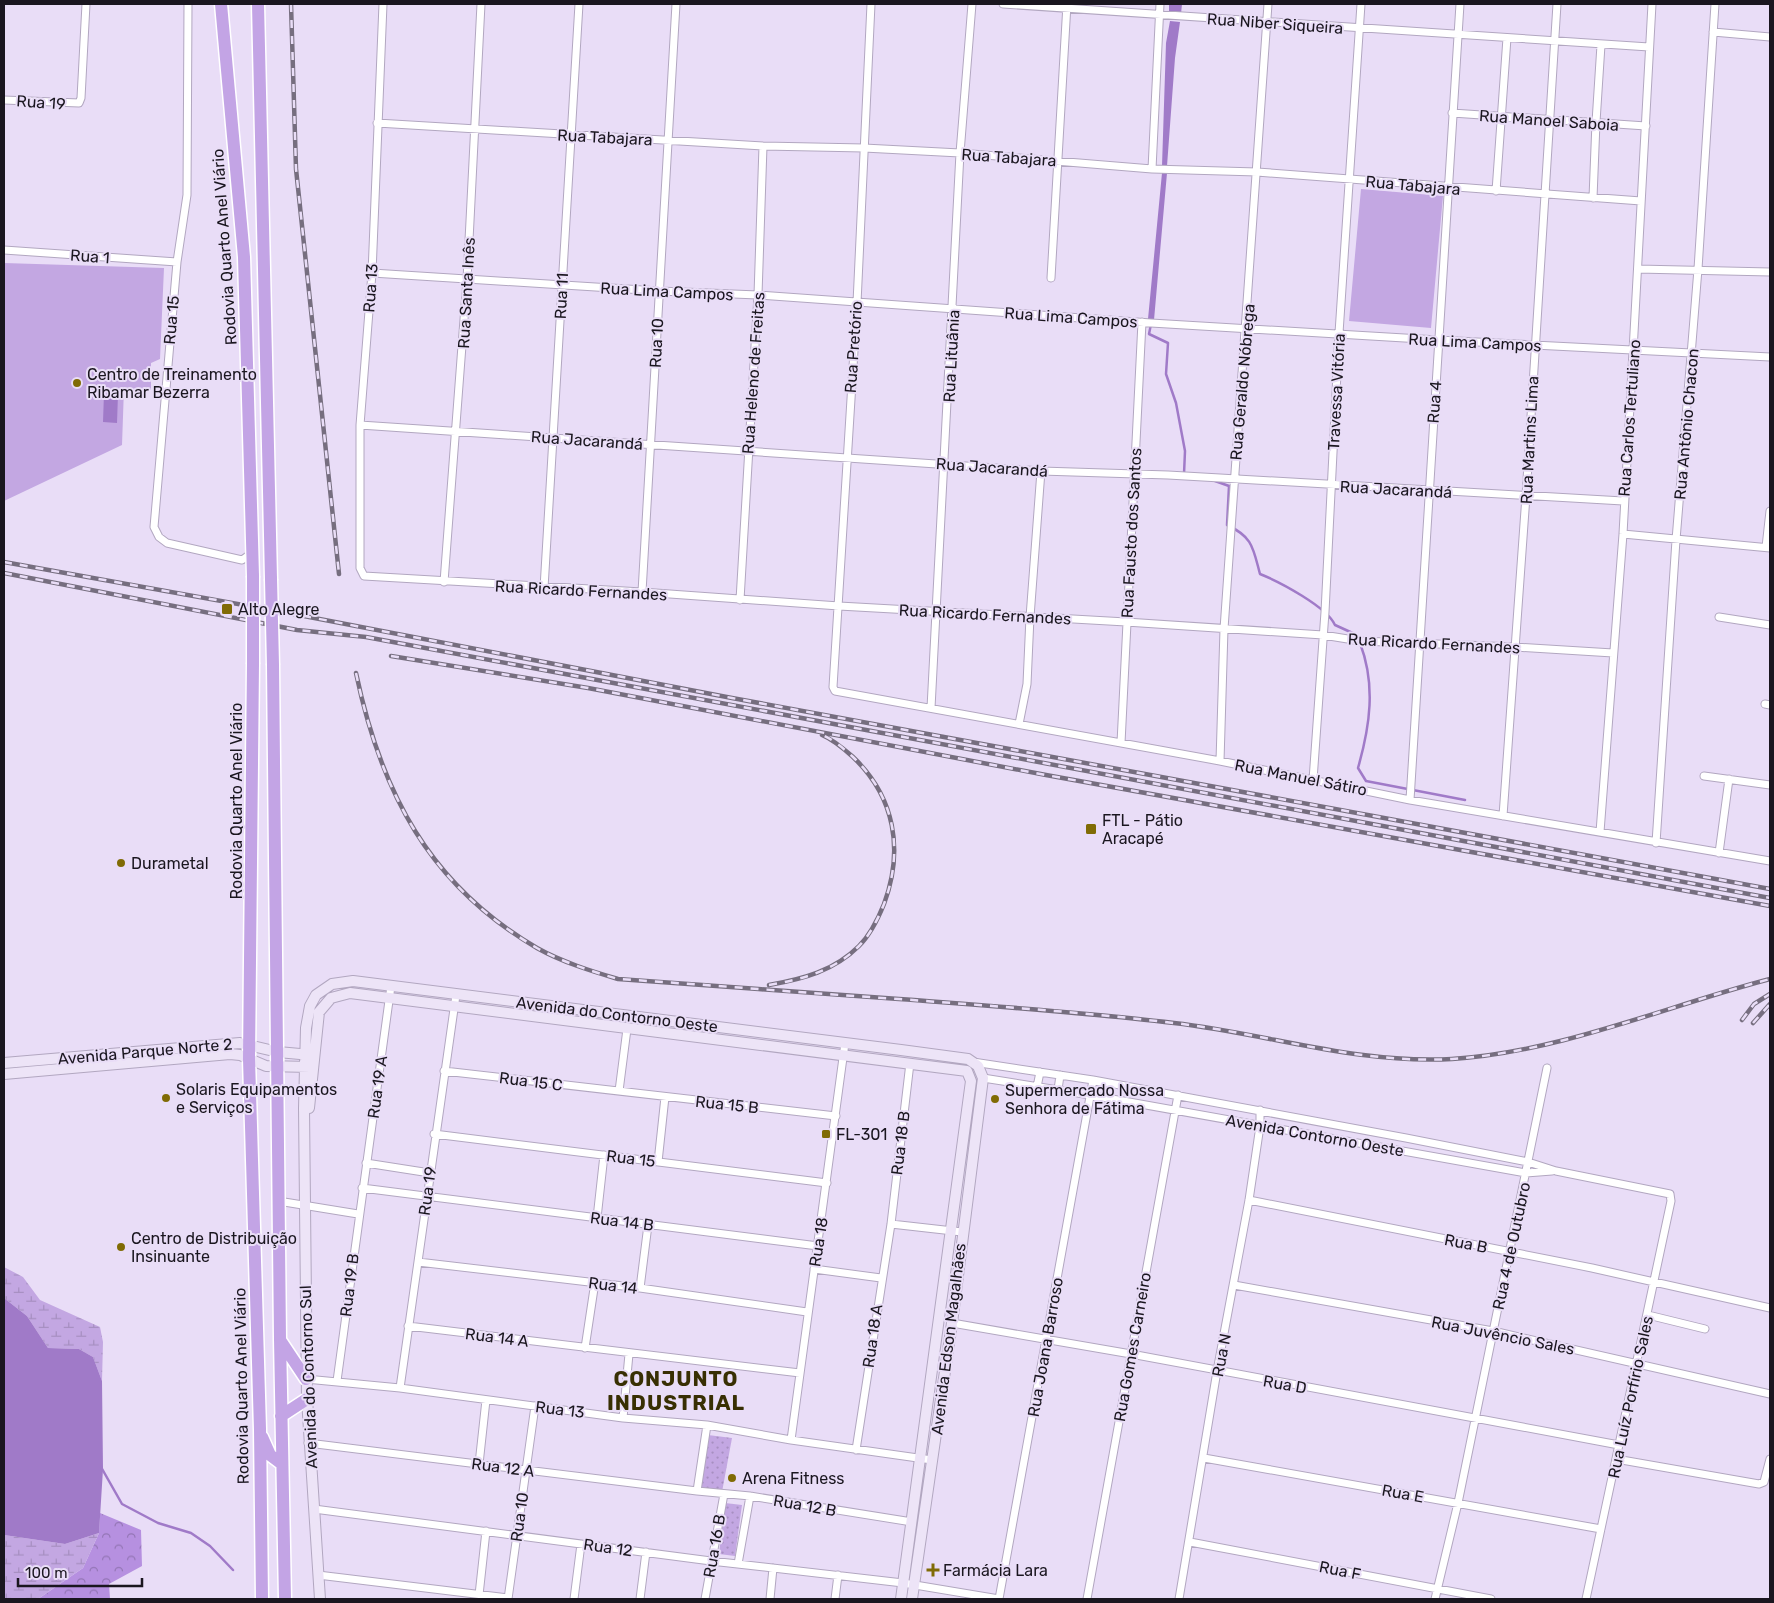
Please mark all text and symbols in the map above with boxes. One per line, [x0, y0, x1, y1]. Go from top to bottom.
street label: Rua Niber Siqueira [1206, 9, 1344, 38]
street label: Rua 19 [16, 91, 66, 114]
street label: Rua Manoel Saboia [1478, 106, 1620, 135]
street label: Rua Tabajara [557, 126, 653, 149]
street label: Rua Tabajara [961, 145, 1057, 170]
street label: Rodovia Quarto Anel Viário [208, 148, 241, 346]
street label: Rua Tabajara [1365, 172, 1461, 199]
street label: Rua Santa Inês [454, 237, 479, 349]
street label: Rua 1 [69, 246, 110, 267]
street label: Rua 13 [359, 263, 382, 313]
street label: Rua 11 [551, 272, 572, 320]
street label: Rua Lima Campos [600, 279, 734, 304]
street label: Rua Heleno de Freitas [738, 291, 769, 455]
street label: Rua 15 [160, 295, 183, 345]
street label: Rua Pretório [841, 300, 866, 394]
street label: Rua Lima Campos [1004, 303, 1138, 332]
street label: Rua Geraldo Nóbrega [1226, 303, 1259, 461]
street label: Rua Lituânia [940, 309, 963, 403]
street label: Rua 10 [646, 318, 667, 368]
street label: Rua Lima Campos [1408, 330, 1542, 355]
street label: Travessa Vitória [1324, 333, 1349, 451]
street label: Rua Carlos Tertuliano [1615, 339, 1644, 497]
street label: Rua Antônio Chacon [1670, 348, 1703, 500]
place label: Centro de Treinamento Ribamar Bezerra [87, 365, 257, 402]
street label: Rua Martins Lima [1517, 375, 1542, 505]
marker: Centro de Treinamento Ribamar Bezerra [71, 377, 83, 389]
street label: Rua 4 [1424, 380, 1445, 424]
street label: Rua Jacarandá [530, 427, 644, 454]
street label: Rua Fausto dos Santos [1118, 447, 1145, 619]
street label: Rua Jacarandá [935, 454, 1049, 481]
street label: Rua Jacarandá [1339, 477, 1453, 502]
street label: Rua Ricardo Fernandes [494, 576, 668, 604]
place label: Alto Alegre [238, 600, 320, 619]
street label: Rua Ricardo Fernandes [898, 600, 1072, 628]
marker: Alto Alegre [220, 602, 234, 616]
street label: Rua Ricardo Fernandes [1347, 629, 1521, 657]
street label: Rodovia Quarto Anel Viário [227, 703, 246, 899]
street label: Rua Manuel Sátiro [1233, 755, 1369, 800]
place label: FTL - Pátio Aracapé [1102, 811, 1183, 848]
marker: FTL - Pátio Aracapé [1084, 822, 1098, 836]
place label: Durametal [131, 854, 209, 873]
marker: Durametal [115, 857, 127, 869]
street label: Avenida do Contorno Oeste [515, 993, 719, 1036]
street label: Avenida Parque Norte 2 [57, 1034, 233, 1069]
street label: Rua 19 A [364, 1054, 391, 1120]
street label: Rua 15 C [498, 1068, 564, 1095]
place label: Solaris Equipamentos e Serviços [176, 1080, 337, 1117]
place label: Supermercado Nossa Senhora de Fátima [1005, 1081, 1164, 1118]
marker: Solaris Equipamentos e Serviços [160, 1092, 172, 1104]
street label: Rua 15 B [694, 1092, 760, 1117]
marker: Supermercado Nossa Senhora de Fátima [989, 1093, 1001, 1105]
street label: Rua 18 B [887, 1110, 914, 1176]
street label: Avenida Contorno Oeste [1224, 1110, 1405, 1161]
place label: FL-301 [836, 1125, 887, 1144]
marker: FL-301 [820, 1128, 832, 1140]
street label: Rua 15 [605, 1146, 657, 1171]
street label: Rua 19 [415, 1165, 440, 1217]
street label: Rua 4 de Outubro [1489, 1180, 1534, 1312]
street label: Rua 14 B [589, 1208, 655, 1235]
street label: Rua 18 [805, 1216, 832, 1268]
place label: Centro de Distribuição Insinuante [131, 1229, 297, 1266]
street label: Rua B [1443, 1230, 1489, 1257]
marker: Centro de Distribuição Insinuante [115, 1241, 127, 1253]
street label: Avenida Edson Magalhães [927, 1242, 970, 1436]
street label: Rua 19 B [336, 1252, 363, 1318]
street label: Rua Gomes Carneiro [1110, 1271, 1155, 1423]
street label: Rua 14 [587, 1273, 639, 1298]
street label: Rua Joana Barroso [1024, 1276, 1067, 1418]
street label: Avenida do Contorno Sul [296, 1285, 321, 1469]
street label: Rodovia Quarto Anel Viário [230, 1287, 253, 1485]
street label: Rua 18 A [859, 1303, 886, 1369]
street label: Rua Juvêncio Sales [1430, 1312, 1576, 1359]
street label: Rua Luíz Porfírio Sales [1604, 1314, 1657, 1480]
street label: Rua 14 A [464, 1324, 530, 1351]
street label: Rua N [1208, 1332, 1235, 1378]
district label: CONJUNTO INDUSTRIAL [607, 1366, 745, 1415]
street label: Rua D [1262, 1371, 1308, 1398]
street label: Rua 13 [534, 1397, 586, 1422]
street label: Rua 12 A [470, 1454, 536, 1481]
place label: Arena Fitness [742, 1469, 845, 1488]
marker: Arena Fitness [726, 1472, 738, 1484]
street label: Rua E [1380, 1480, 1426, 1507]
street label: Rua 10 [507, 1491, 532, 1543]
street label: Rua 12 B [772, 1491, 838, 1520]
street label: Rua 16 B [700, 1513, 729, 1579]
street label: Rua 12 [582, 1535, 634, 1560]
scale bar [18, 1556, 141, 1588]
street label: Rua F [1317, 1557, 1362, 1584]
place label: Farmácia Lara [943, 1561, 1048, 1580]
text: 100 m [25, 1564, 67, 1582]
marker: Farmácia Lara [927, 1564, 939, 1576]

